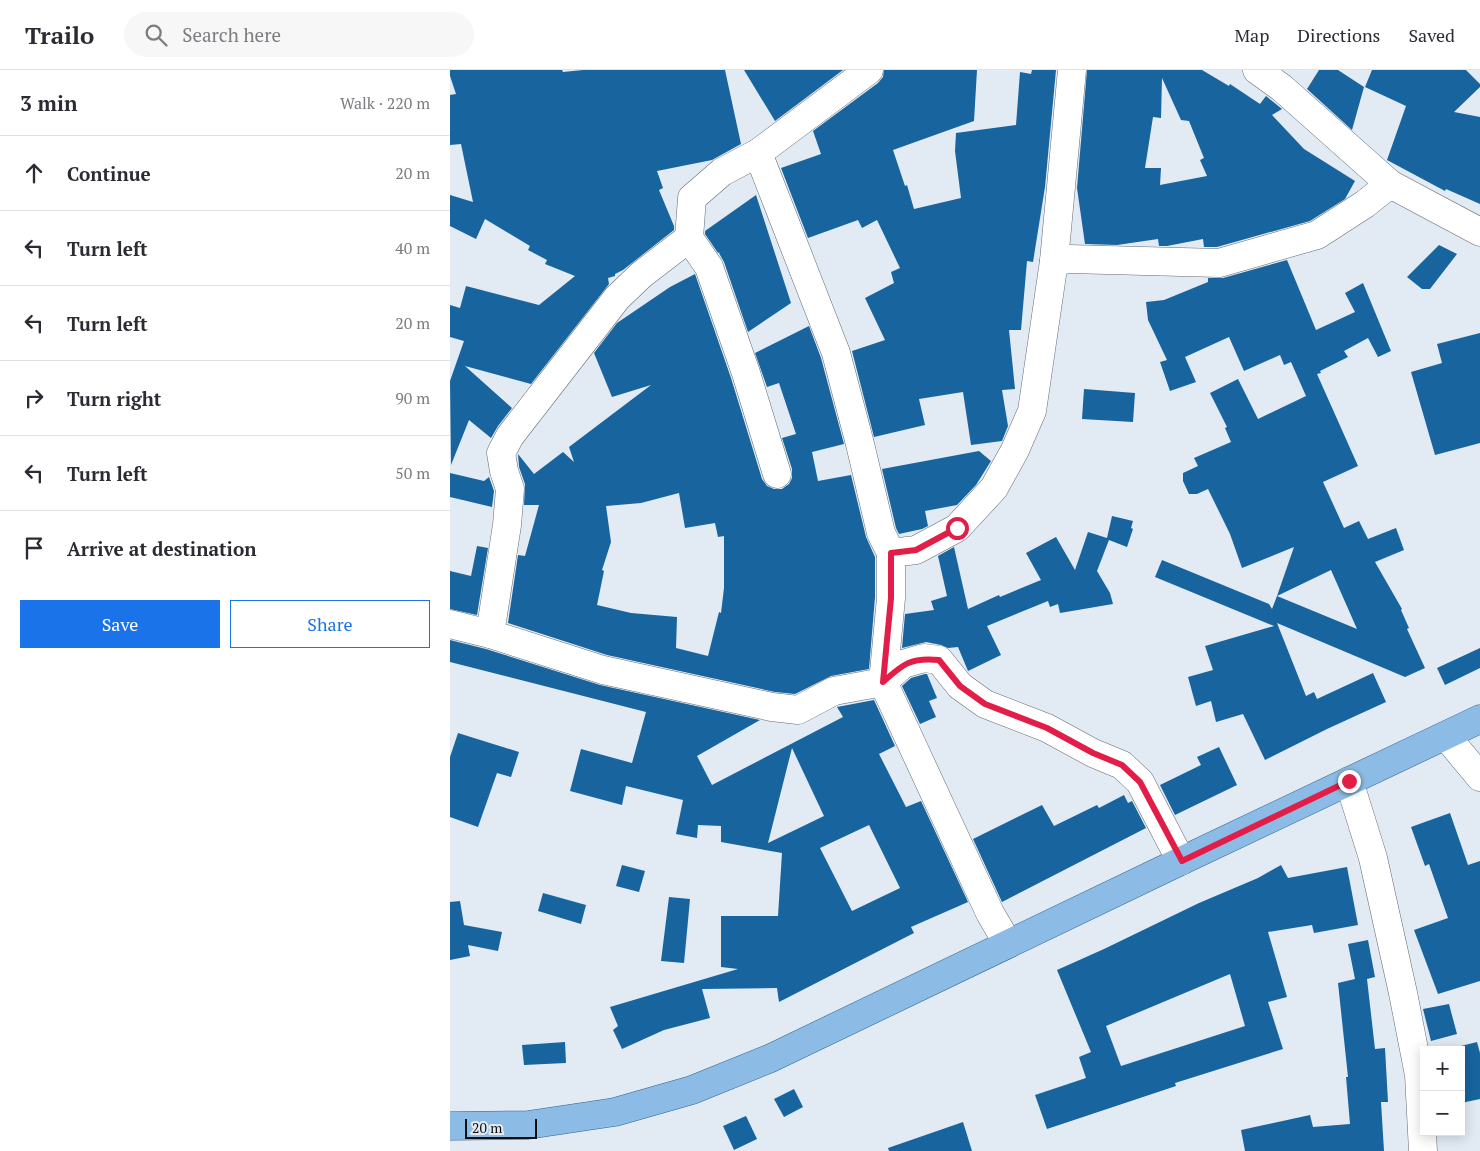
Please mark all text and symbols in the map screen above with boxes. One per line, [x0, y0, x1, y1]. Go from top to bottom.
search box [124, 12, 474, 57]
text: Trailo [25, 19, 94, 51]
icon: search [142, 21, 170, 49]
text: Search here [182, 22, 281, 47]
text: Map [1234, 23, 1269, 47]
text: Directions [1297, 23, 1380, 47]
text: Saved [1408, 23, 1455, 47]
text: 3 min [20, 89, 77, 117]
text: Walk · 220 m [340, 92, 430, 114]
icon: ahead [20, 159, 48, 187]
text: Continue [67, 161, 151, 186]
text: 20 m [395, 162, 430, 184]
icon: left [20, 234, 48, 262]
text: Turn left [67, 236, 148, 261]
text: 40 m [395, 237, 430, 259]
icon: left [20, 309, 48, 337]
text: Turn left [67, 311, 148, 336]
text: 20 m [395, 312, 430, 334]
icon: right [20, 384, 48, 412]
text: Turn right [67, 386, 161, 411]
text: 90 m [395, 387, 430, 409]
icon: left [20, 459, 48, 487]
text: Turn left [67, 461, 148, 486]
text: 50 m [395, 462, 430, 484]
route start [946, 517, 969, 540]
icon: arrive [20, 534, 48, 562]
text: Arrive at destination [67, 536, 256, 561]
button: Save [20, 600, 220, 648]
button: Share [230, 600, 430, 648]
route end [1338, 770, 1361, 793]
map controls [1420, 1046, 1465, 1136]
button: + [1420, 1046, 1465, 1091]
button: − [1420, 1091, 1465, 1136]
scale bar [465, 1116, 538, 1139]
text: 20 m [472, 1118, 502, 1137]

